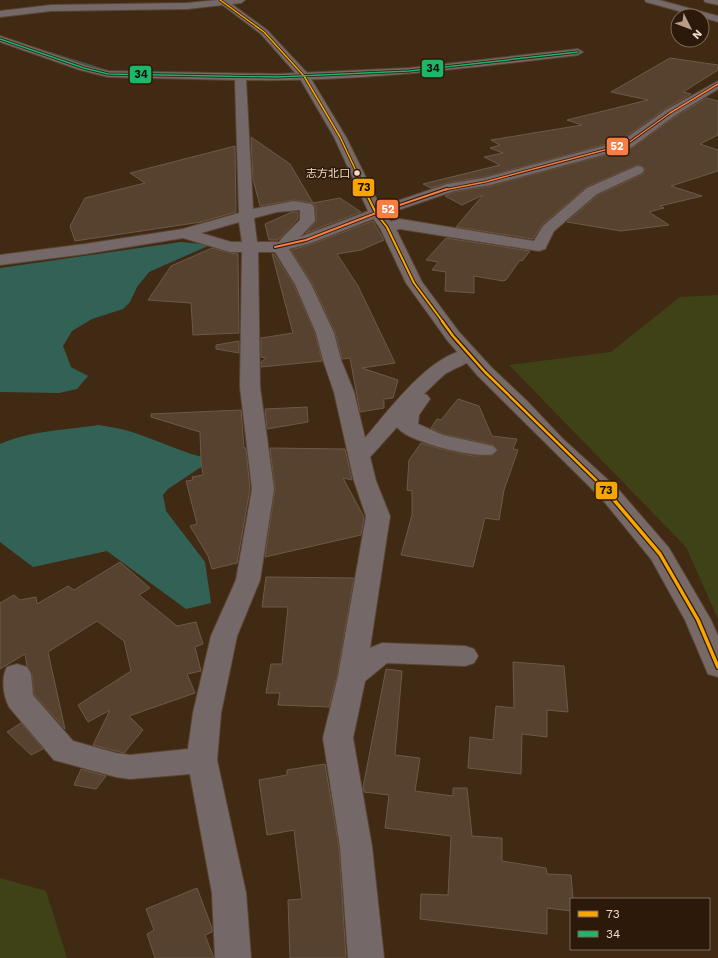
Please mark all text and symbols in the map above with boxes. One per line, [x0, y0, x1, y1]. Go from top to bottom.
north arrow [670, 8, 710, 48]
text: N [690, 27, 705, 42]
line badge: 34 [421, 59, 444, 78]
text: 34 [426, 62, 440, 75]
line badge: 34 [129, 65, 152, 84]
text: 34 [134, 68, 148, 81]
line badge: 52 [606, 137, 629, 156]
text: 52 [611, 140, 624, 153]
place label: 志方北口 [306, 167, 350, 180]
marker: 志方北口 [352, 168, 362, 178]
line badge: 73 [352, 178, 375, 197]
text: 73 [357, 181, 371, 194]
line badge: 52 [376, 199, 399, 219]
text: 52 [382, 203, 395, 216]
line badge: 73 [595, 481, 618, 500]
text: 73 [599, 484, 613, 497]
legend [570, 898, 710, 950]
text: 73 [606, 907, 620, 921]
text: 34 [606, 927, 620, 941]

